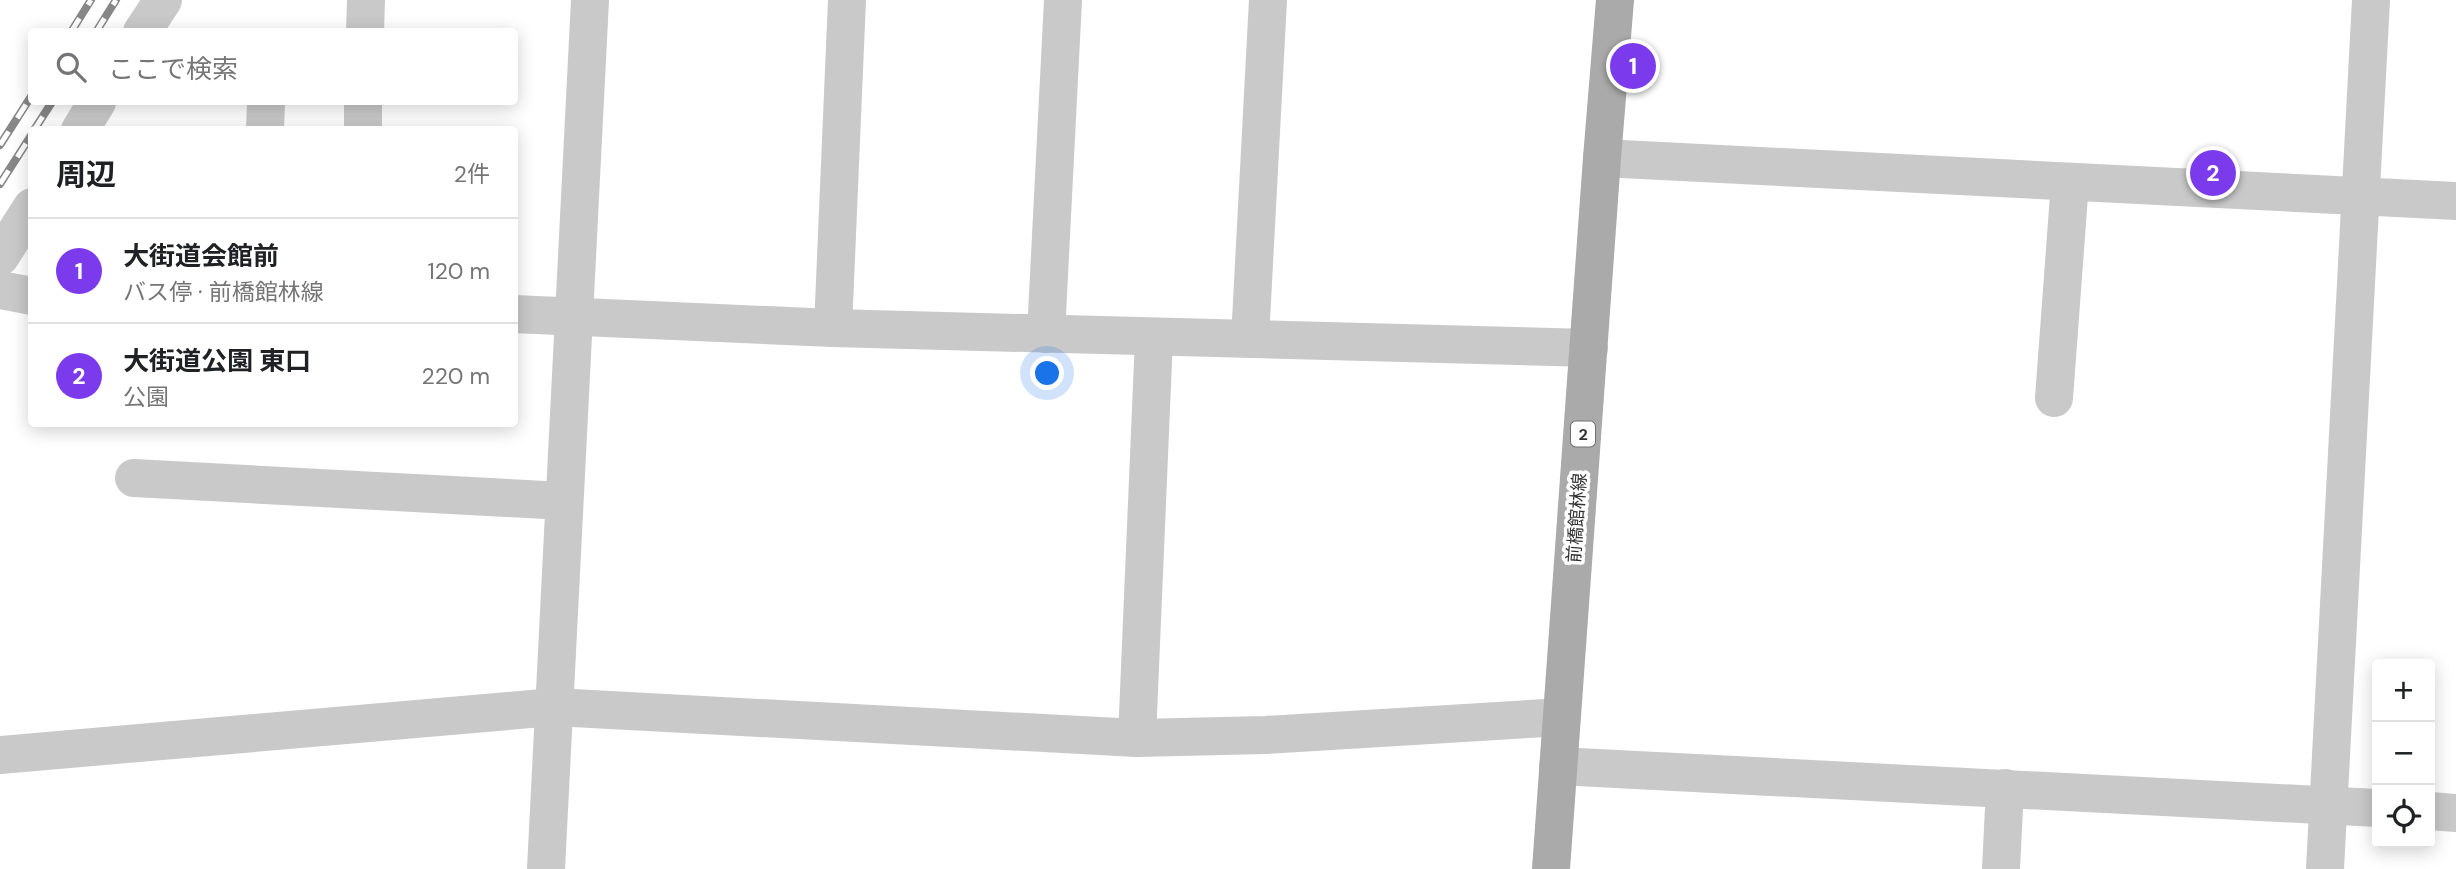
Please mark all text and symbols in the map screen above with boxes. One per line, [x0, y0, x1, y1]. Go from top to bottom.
search box [28, 28, 518, 105]
pin: 1 [1610, 40, 1656, 92]
icon: search [52, 48, 90, 86]
text: ここで検索 [108, 52, 238, 86]
pin: 2 [2190, 147, 2236, 199]
text: 周辺 [56, 155, 116, 194]
text: 2件 [454, 159, 490, 189]
text: 大街道会館前 [123, 239, 279, 273]
text: 1 [75, 256, 83, 286]
text: 120 m [427, 256, 490, 286]
text: バス停 · 前橋館林線 [123, 277, 324, 307]
text: 大街道公園 東口 [123, 344, 311, 378]
your location [1030, 356, 1064, 390]
text: 2 [72, 361, 86, 391]
text: 220 m [421, 361, 490, 391]
text: 公園 [123, 382, 169, 412]
road number: 2 [1571, 422, 1595, 446]
street label: 前橋館林線 [1562, 472, 1592, 564]
map controls [2372, 659, 2435, 848]
button: + [2372, 659, 2435, 722]
button: − [2372, 722, 2435, 785]
button: locate [2372, 785, 2435, 848]

